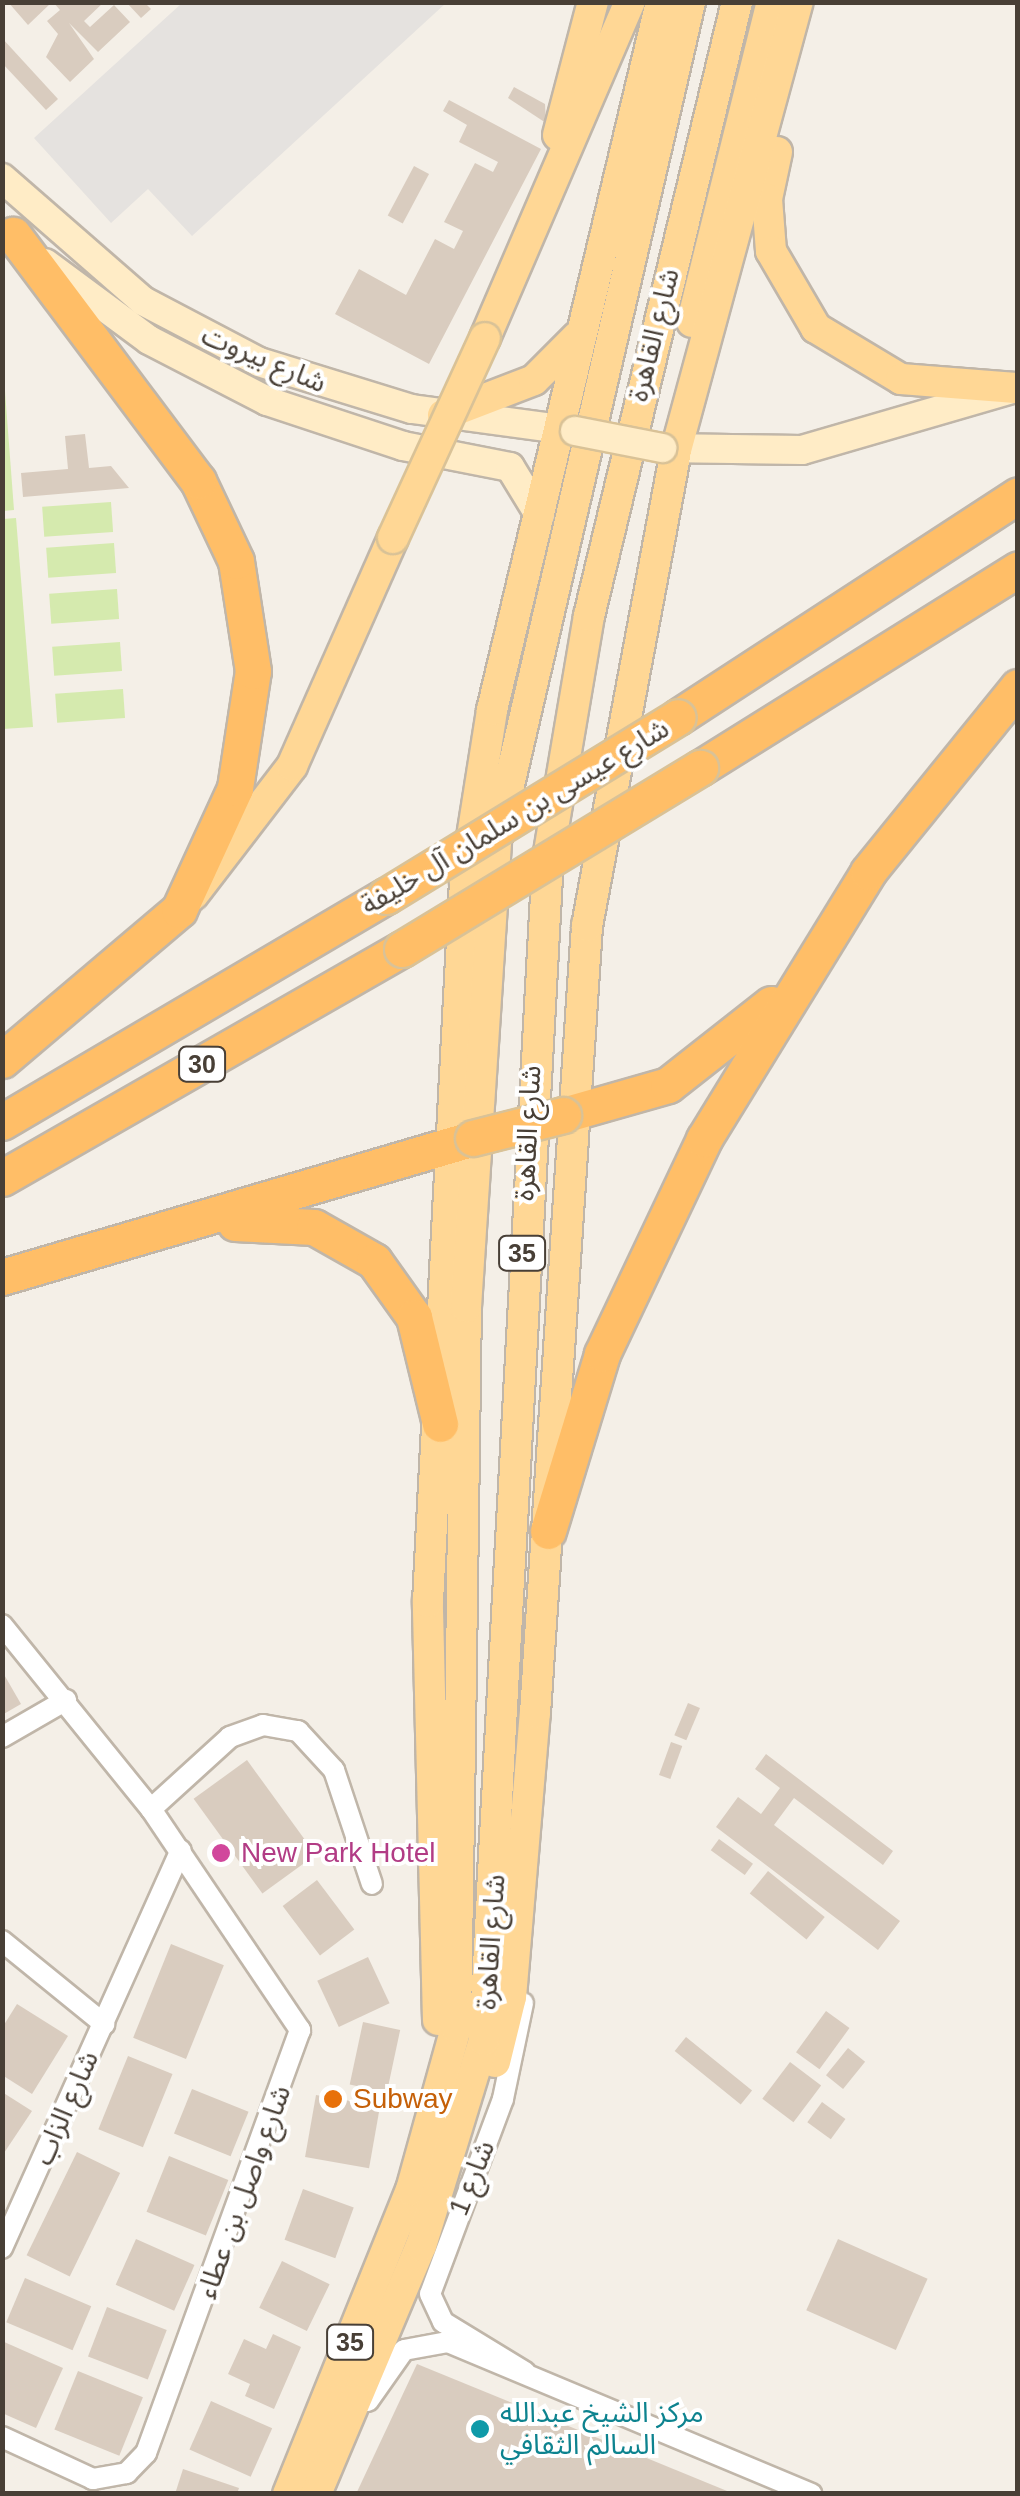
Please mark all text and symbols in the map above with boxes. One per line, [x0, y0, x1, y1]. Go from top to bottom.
street label: شارع القاهرة [621, 265, 687, 405]
street label: شارع بيروت [197, 318, 331, 400]
street label: شارع عيسى بن سلمان آل خليفة [355, 712, 675, 922]
road number: 30 [177, 1044, 227, 1084]
street label: شارع القاهرة [508, 1064, 548, 1202]
road number: 35 [497, 1233, 547, 1273]
place label: New Park Hotel [241, 1836, 436, 1870]
marker: New Park Hotel [210, 1842, 232, 1864]
street label: شارع القاهرة [470, 1873, 512, 2011]
street label: شارع الزاب [26, 2046, 106, 2170]
street label: شارع واصل بن عطاء [190, 2081, 298, 2303]
place label: Subway [353, 2082, 453, 2116]
marker: Subway [322, 2088, 344, 2110]
street label: شارع 1 [442, 2136, 502, 2220]
road number: 35 [325, 2322, 375, 2362]
place label: مركز الشيخ عبدالله السالم الثقافي [500, 2396, 704, 2462]
marker: مركز الشيخ عبدالله السالم الثقافي [469, 2418, 491, 2440]

